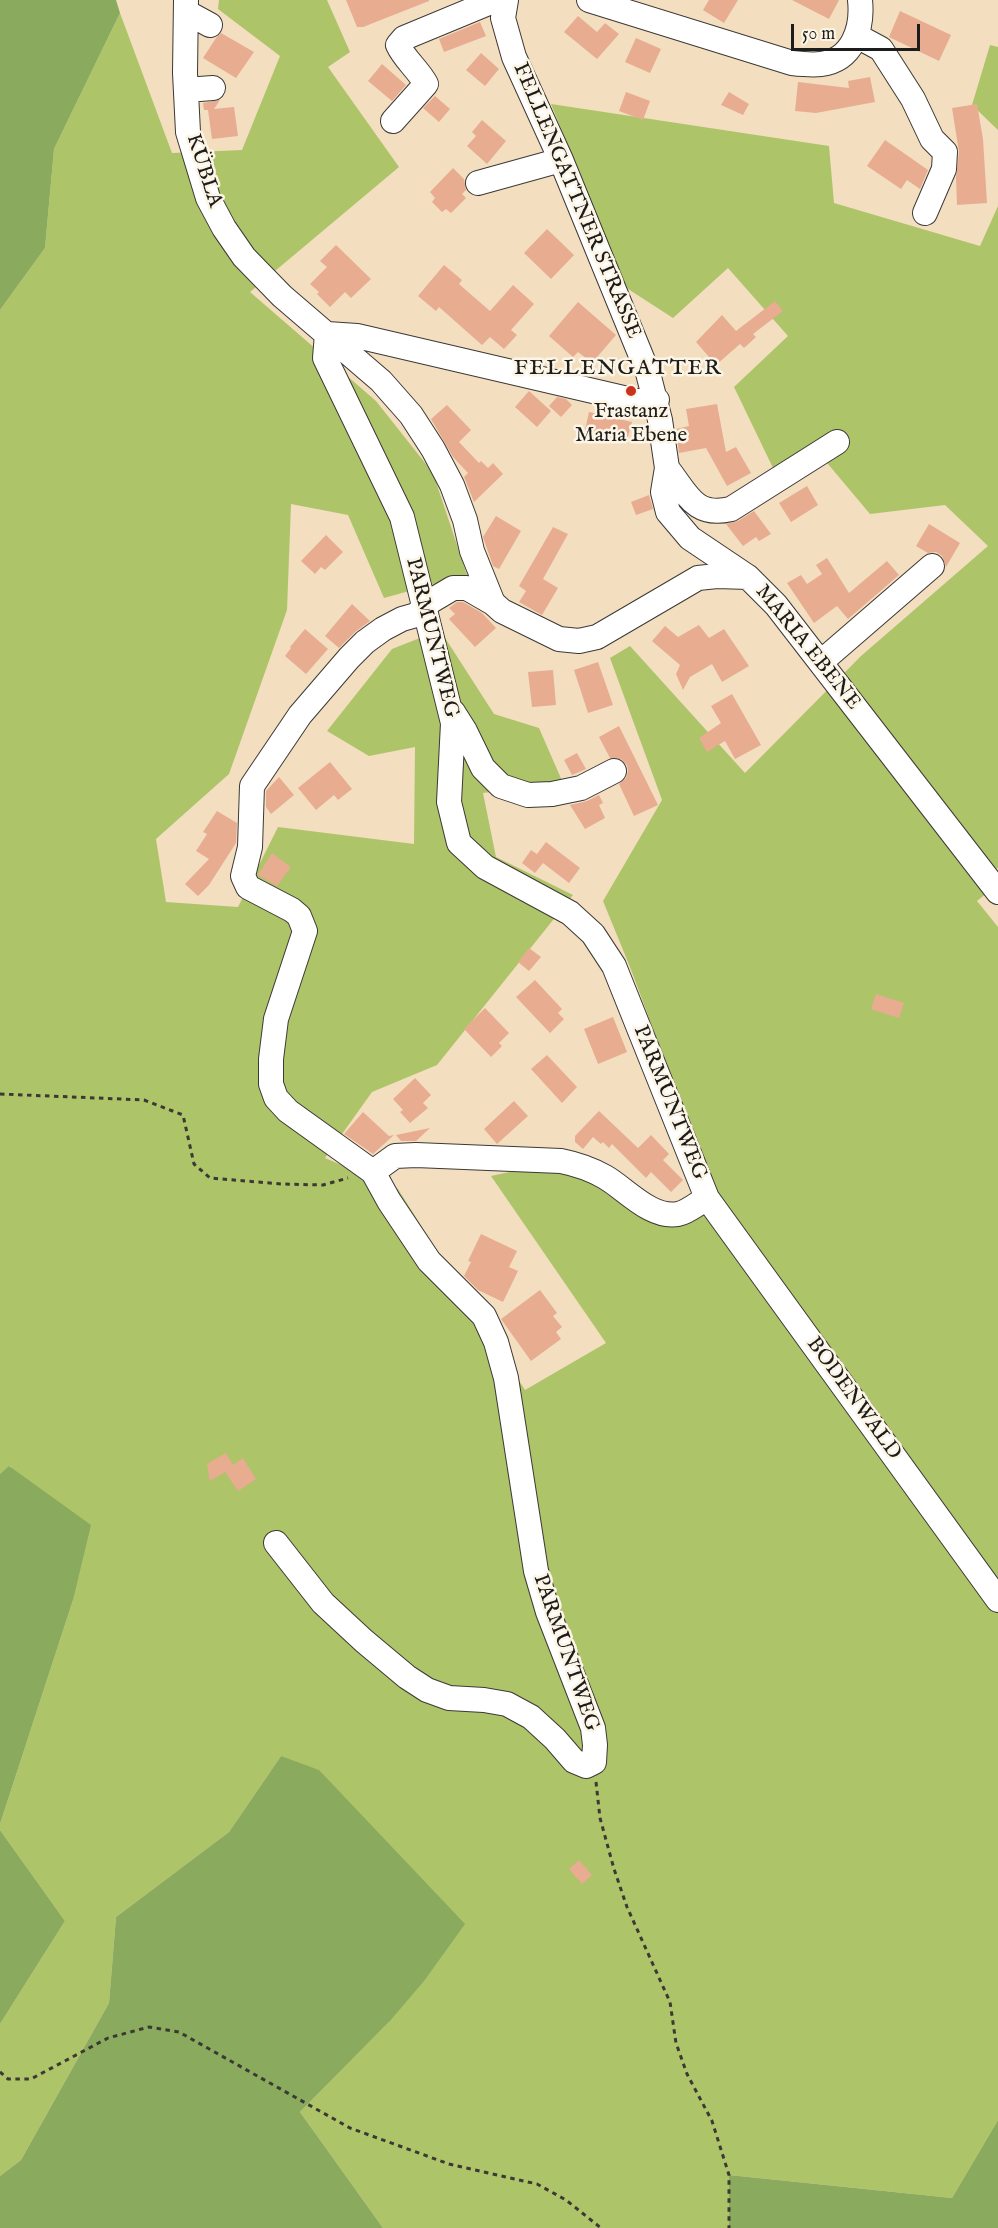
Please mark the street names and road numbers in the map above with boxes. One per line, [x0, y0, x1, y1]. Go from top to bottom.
street label: FELLENGATTNER STRASSE [506, 59, 646, 343]
street label: KÜBLA [179, 131, 227, 211]
street label: PARMUNTWEG [399, 555, 463, 721]
street label: MARIA EBENE [749, 580, 865, 716]
street label: PARMUNTWEG [627, 1022, 711, 1184]
street label: BODENWALD [800, 1333, 906, 1465]
street label: PARMUNTWEG [526, 1571, 604, 1735]

